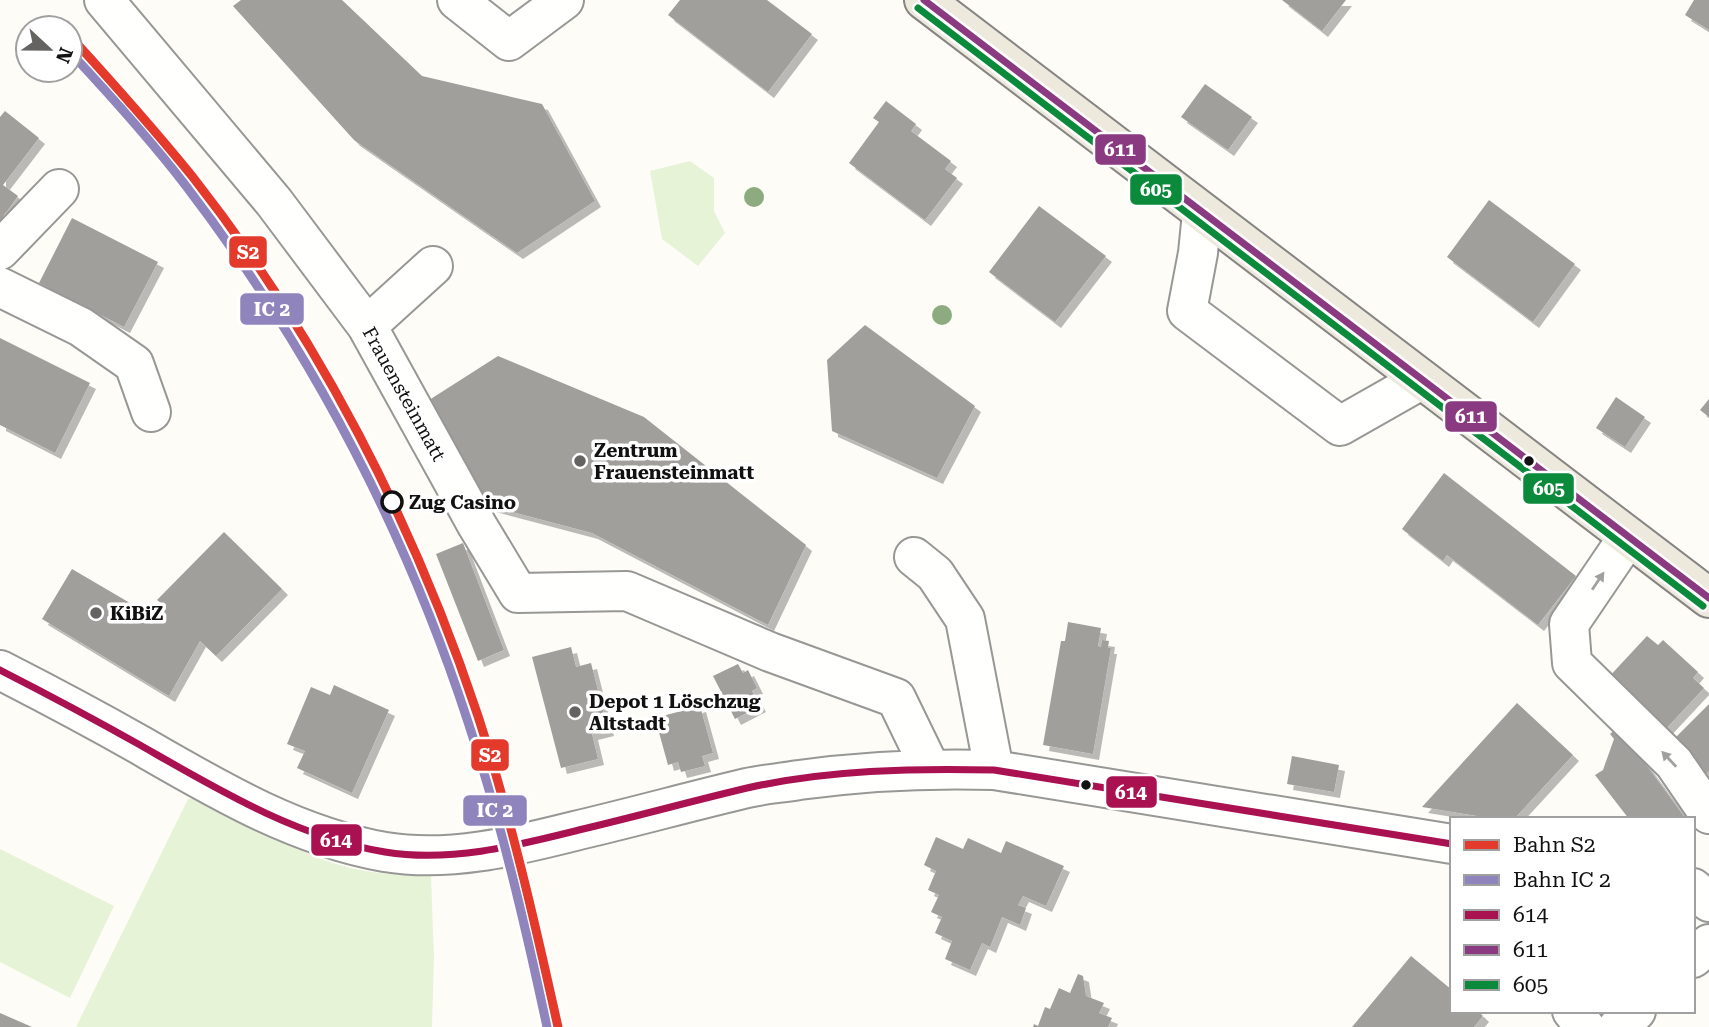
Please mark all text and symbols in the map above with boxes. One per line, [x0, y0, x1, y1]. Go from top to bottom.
north arrow [14, 14, 84, 84]
text: N [51, 44, 78, 67]
line badge: 611 [1094, 133, 1147, 166]
text: 611 [1104, 138, 1136, 161]
line badge: 605 [1129, 173, 1183, 206]
text: 605 [1140, 178, 1172, 201]
line badge: S2 [228, 235, 268, 269]
text: S2 [237, 241, 259, 264]
line badge: IC 2 [239, 292, 305, 326]
text: IC 2 [254, 298, 290, 321]
street label: Frauensteinmatt [358, 323, 450, 465]
line badge: 611 [1444, 400, 1498, 433]
text: 611 [1455, 405, 1487, 428]
place label: Zentrum Frauensteinmatt [594, 439, 754, 484]
marker: Zentrum Frauensteinmatt [572, 453, 588, 469]
unlabelled marker [1522, 454, 1536, 468]
line badge: 605 [1522, 472, 1575, 505]
text: 605 [1533, 477, 1565, 500]
marker: Zug Casino [381, 491, 403, 513]
place label: Zug Casino [409, 491, 516, 514]
one-way arrow [1591, 572, 1605, 590]
place label: KiBiZ [110, 602, 163, 625]
marker: KiBiZ [88, 605, 104, 621]
place label: Depot 1 Löschzug Altstadt [589, 690, 761, 735]
marker: Depot 1 Löschzug Altstadt [567, 704, 583, 720]
line badge: S2 [470, 738, 510, 772]
text: S2 [479, 744, 501, 767]
one-way arrow [1661, 750, 1677, 768]
line badge: 614 [1105, 775, 1158, 809]
unlabelled marker [1079, 778, 1093, 792]
text: 614 [1115, 781, 1147, 804]
line badge: IC 2 [462, 794, 528, 827]
text: IC 2 [477, 799, 513, 822]
legend [1450, 817, 1695, 1013]
line badge: 614 [310, 823, 363, 857]
text: 614 [320, 829, 352, 852]
text: Bahn S2 [1513, 833, 1596, 857]
text: Bahn IC 2 [1513, 868, 1611, 892]
text: 614 [1513, 903, 1549, 927]
text: 611 [1513, 938, 1548, 962]
text: 605 [1513, 973, 1548, 997]

